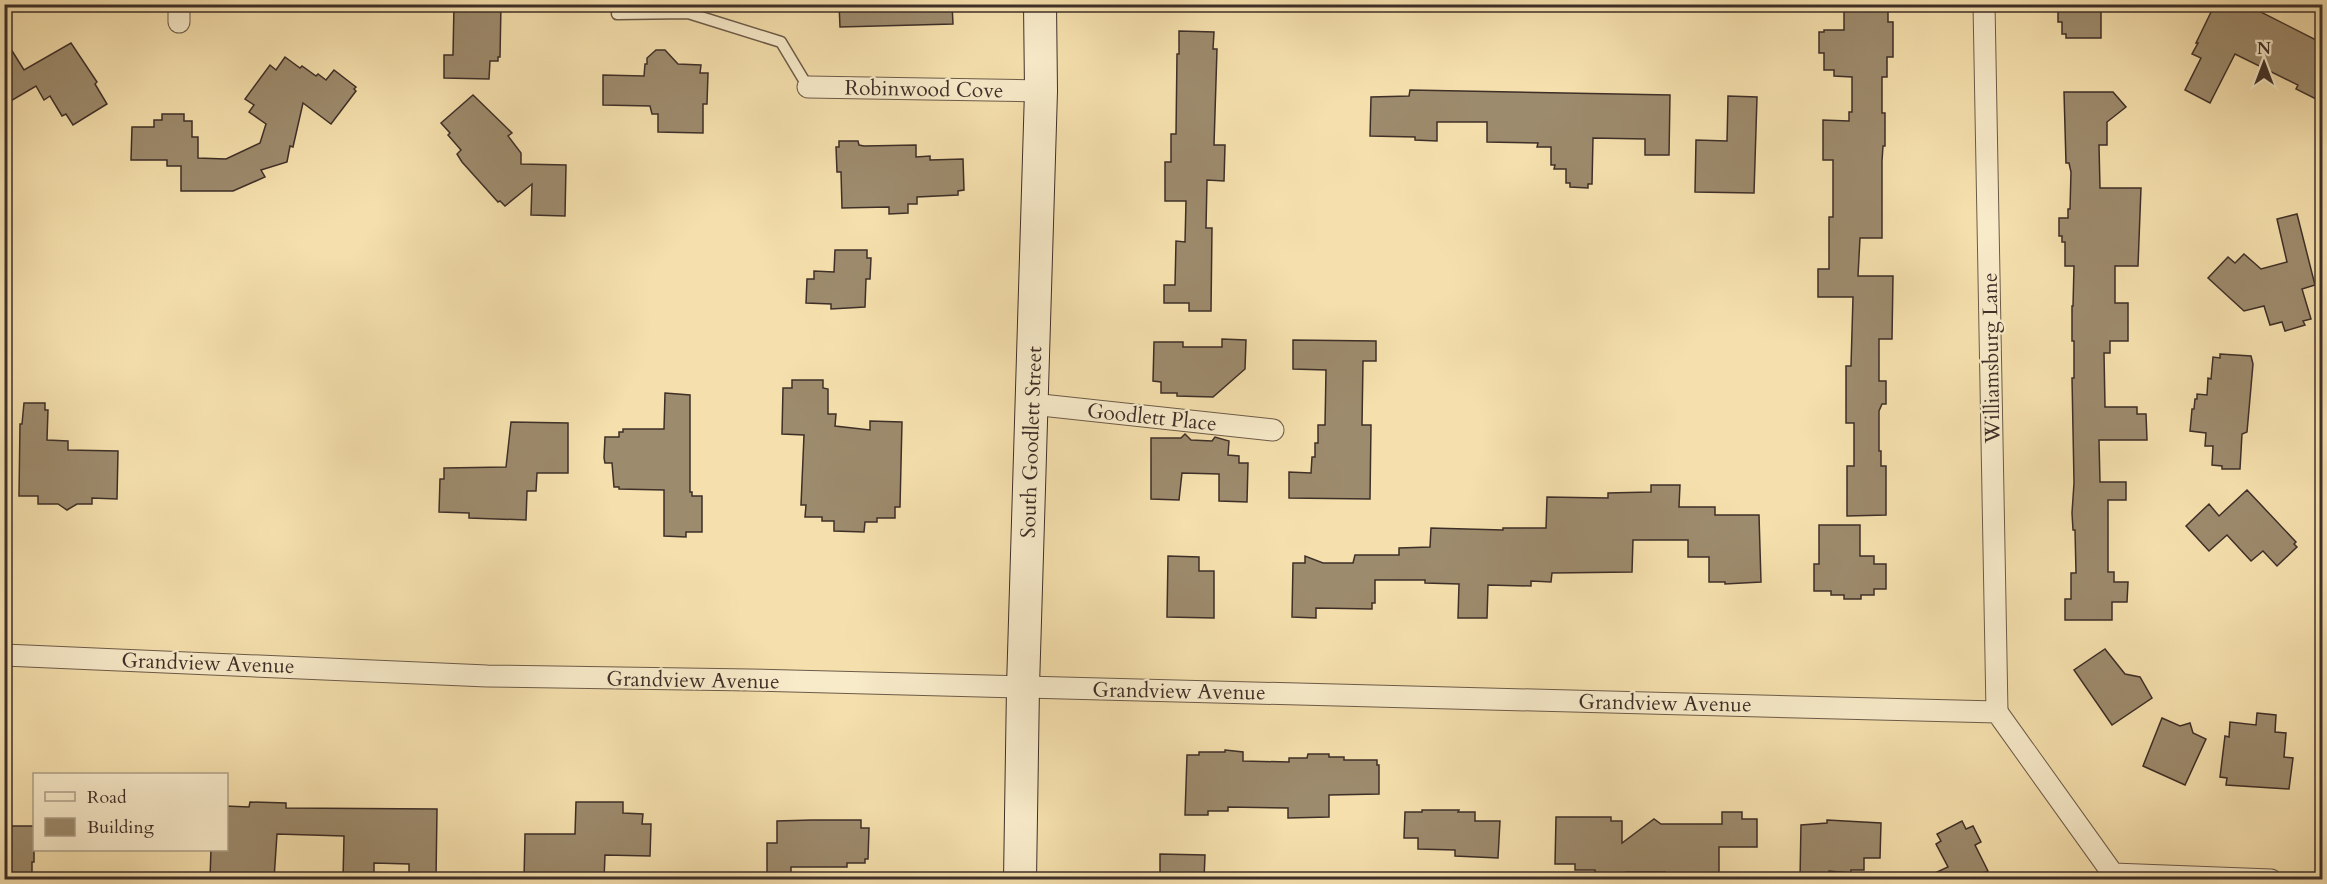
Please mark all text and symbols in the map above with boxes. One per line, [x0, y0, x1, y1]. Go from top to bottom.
north arrow [2234, 33, 2294, 93]
text: N [2257, 38, 2271, 60]
street label: Robinwood Cove [844, 74, 1004, 105]
street label: Williamsburg Lane [1976, 272, 2008, 445]
street label: South Goodlett Street [1014, 345, 1049, 538]
street label: Goodlett Place [1086, 396, 1218, 439]
street label: Grandview Avenue [121, 646, 295, 681]
street label: Grandview Avenue [606, 664, 780, 697]
street label: Grandview Avenue [1092, 675, 1266, 708]
street label: Grandview Avenue [1578, 687, 1752, 720]
legend [33, 773, 228, 851]
text: Road [87, 785, 127, 810]
text: Building [87, 815, 155, 840]

